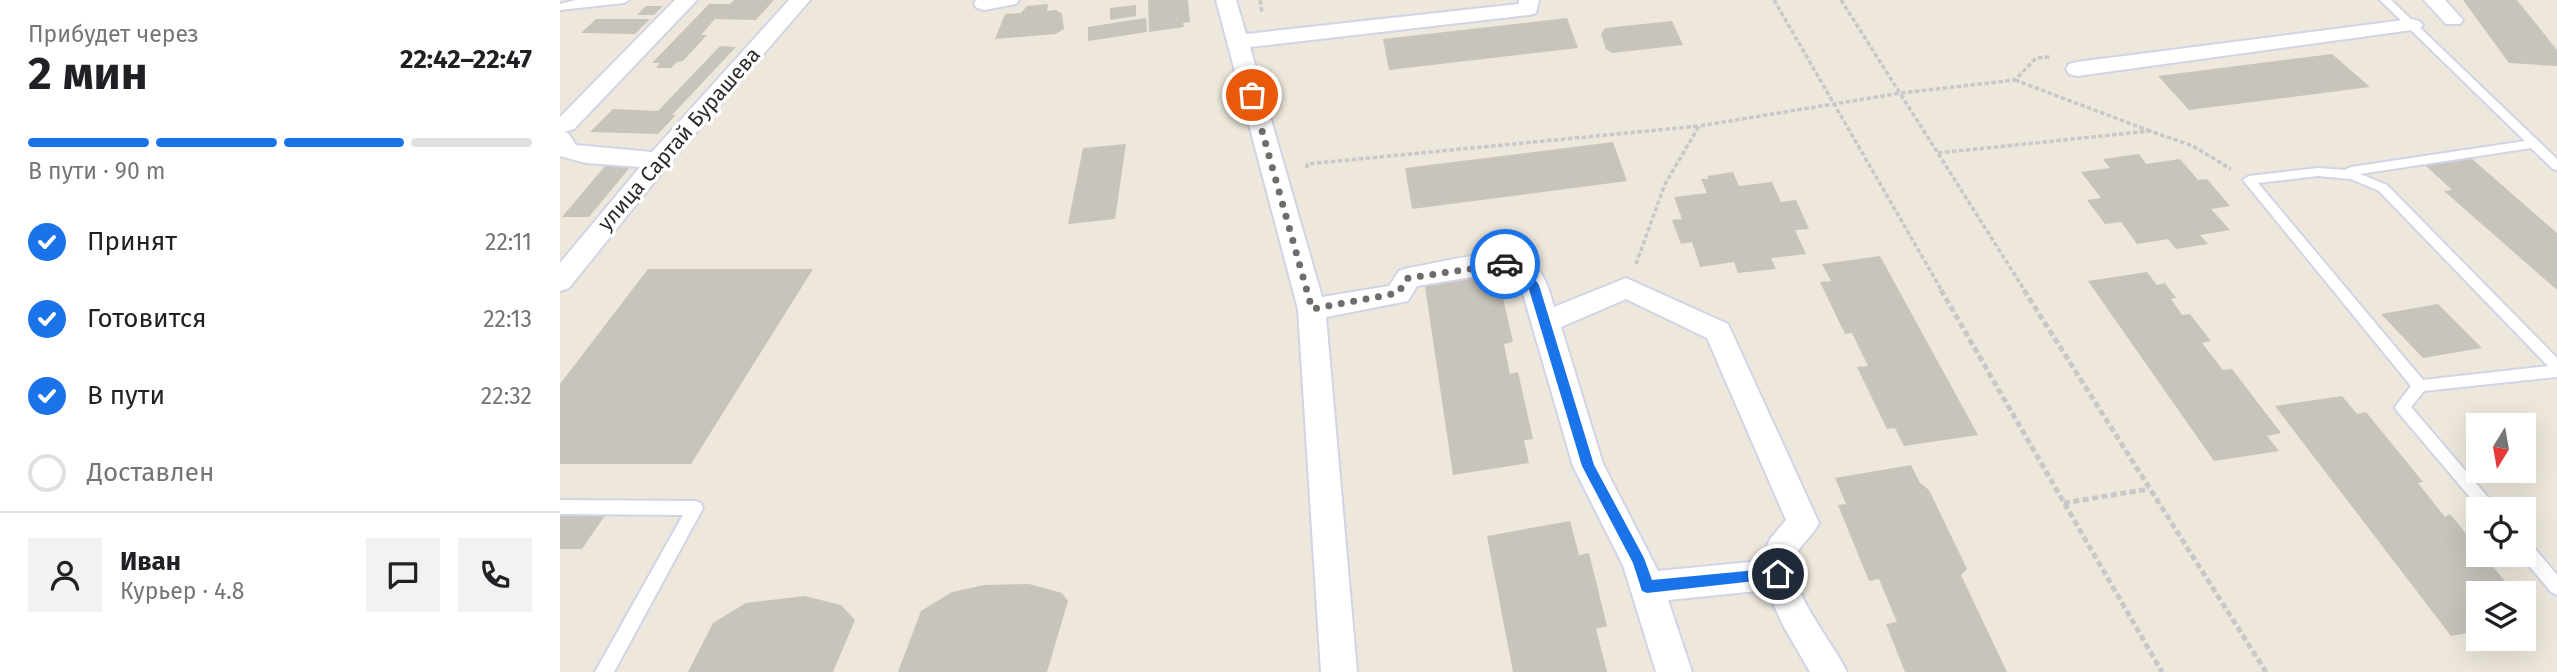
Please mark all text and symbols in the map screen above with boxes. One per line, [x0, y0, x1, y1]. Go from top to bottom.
text: Прибудет через [28, 20, 199, 48]
street label: улица Сартай Бурашева [592, 42, 766, 236]
text: 22:42–22:47 [400, 44, 532, 75]
text: 2 мин [28, 46, 148, 101]
pin [1222, 65, 1282, 125]
icon: bag [1233, 76, 1271, 114]
text: В пути · 90 m [28, 157, 166, 185]
icon: check [28, 223, 66, 261]
text: Принят [87, 226, 177, 257]
text: 22:11 [485, 228, 532, 256]
courier [1470, 229, 1540, 299]
icon: car [1486, 245, 1524, 283]
icon: check [28, 300, 66, 338]
text: Готовится [87, 303, 207, 334]
text: 22:13 [483, 305, 532, 333]
icon: check [28, 377, 66, 415]
text: В пути [87, 380, 165, 411]
text: 22:32 [481, 382, 532, 410]
north arrow [2466, 413, 2536, 483]
map controls [2466, 413, 2536, 651]
text: Доставлен [87, 457, 214, 488]
button: locate [2466, 497, 2536, 567]
button: person [28, 538, 102, 612]
button: chat [366, 538, 440, 612]
button: phone [458, 538, 532, 612]
pin [1748, 544, 1808, 604]
text: Иван [120, 546, 181, 577]
icon: home [1759, 555, 1797, 593]
text: Курьер · 4.8 [120, 577, 245, 605]
button: layers [2466, 581, 2536, 651]

